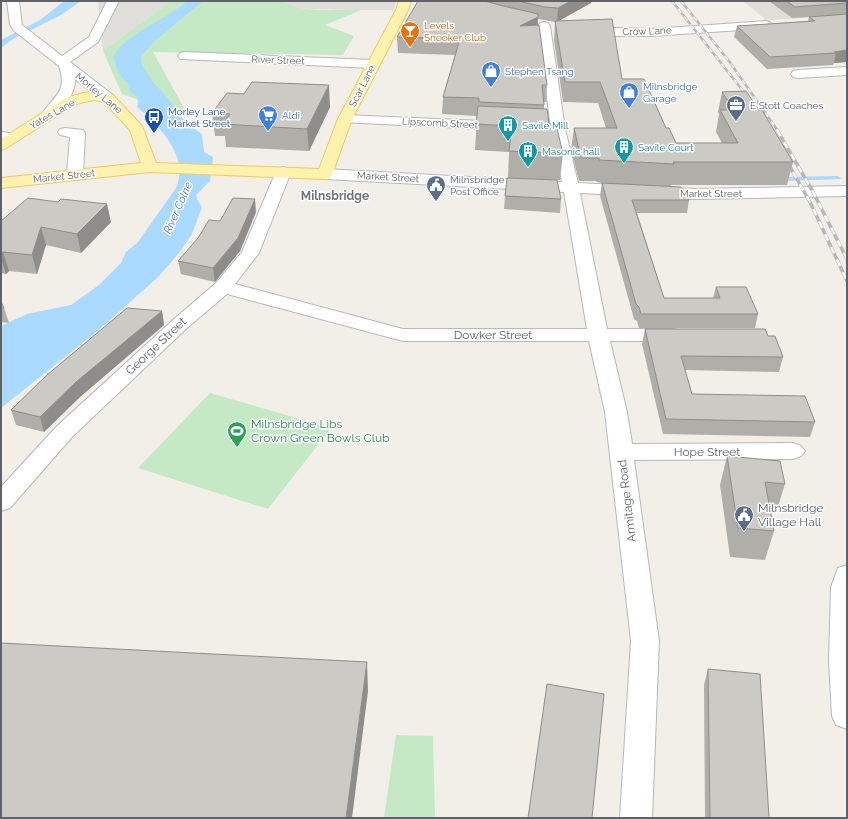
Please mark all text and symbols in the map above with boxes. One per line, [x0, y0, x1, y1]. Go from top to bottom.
bar icon: Levels Snooker Club [399, 20, 421, 48]
place label: Levels Snooker Club [424, 20, 486, 43]
street label: Crow Lane [622, 25, 672, 37]
street label: River Street [251, 54, 305, 66]
shop icon: Stephen Tsang [480, 60, 502, 88]
street label: Scar Lane [347, 63, 377, 109]
place label: Stephen Tsang [505, 66, 573, 77]
street label: Morley Lane [74, 70, 125, 116]
shop icon: Milnsbridge Garage [618, 81, 640, 109]
place label: Milnsbridge Garage [643, 81, 698, 104]
office icon: E Stott Coaches [725, 94, 747, 122]
street label: Yates Lane [27, 97, 77, 131]
place label: E Stott Coaches [750, 100, 823, 111]
supermarket icon: Aldi [257, 104, 279, 132]
bus stop icon: Morley Lane Market Street [143, 106, 165, 134]
place label: Morley Lane Market Street [168, 106, 231, 129]
place label: Aldi [282, 110, 300, 121]
building icon: Savile Mill [497, 114, 519, 142]
street label: Lipscomb Street [402, 116, 479, 131]
place label: Savile Mill [522, 120, 569, 131]
building icon: Savile Court [613, 136, 635, 164]
building icon: Masonic hall [517, 140, 539, 168]
place label: Savile Court [638, 142, 694, 153]
place label: Masonic hall [542, 146, 600, 157]
street label: Market Street [33, 167, 96, 185]
street label: Market Street [357, 170, 420, 184]
public building icon: Milnsbridge Post Office [425, 174, 447, 202]
place label: Milnsbridge Post Office [450, 174, 505, 197]
water label: River Colne [161, 180, 195, 236]
street label: Market Street [680, 188, 743, 199]
district label: Milnsbridge [301, 189, 369, 203]
street label: George Street [123, 314, 189, 378]
street label: Dowker Street [454, 328, 532, 342]
place label: Milnsbridge Libs Crown Green Bowls Club [251, 417, 390, 445]
sports icon: Milnsbridge Libs Crown Green Bowls Club [226, 420, 248, 448]
street label: Hope Street [674, 445, 740, 459]
street label: Armitage Road [615, 459, 639, 543]
place label: Milnsbridge Village Hall [758, 501, 823, 529]
public building icon: Milnsbridge Village Hall [733, 504, 755, 532]

